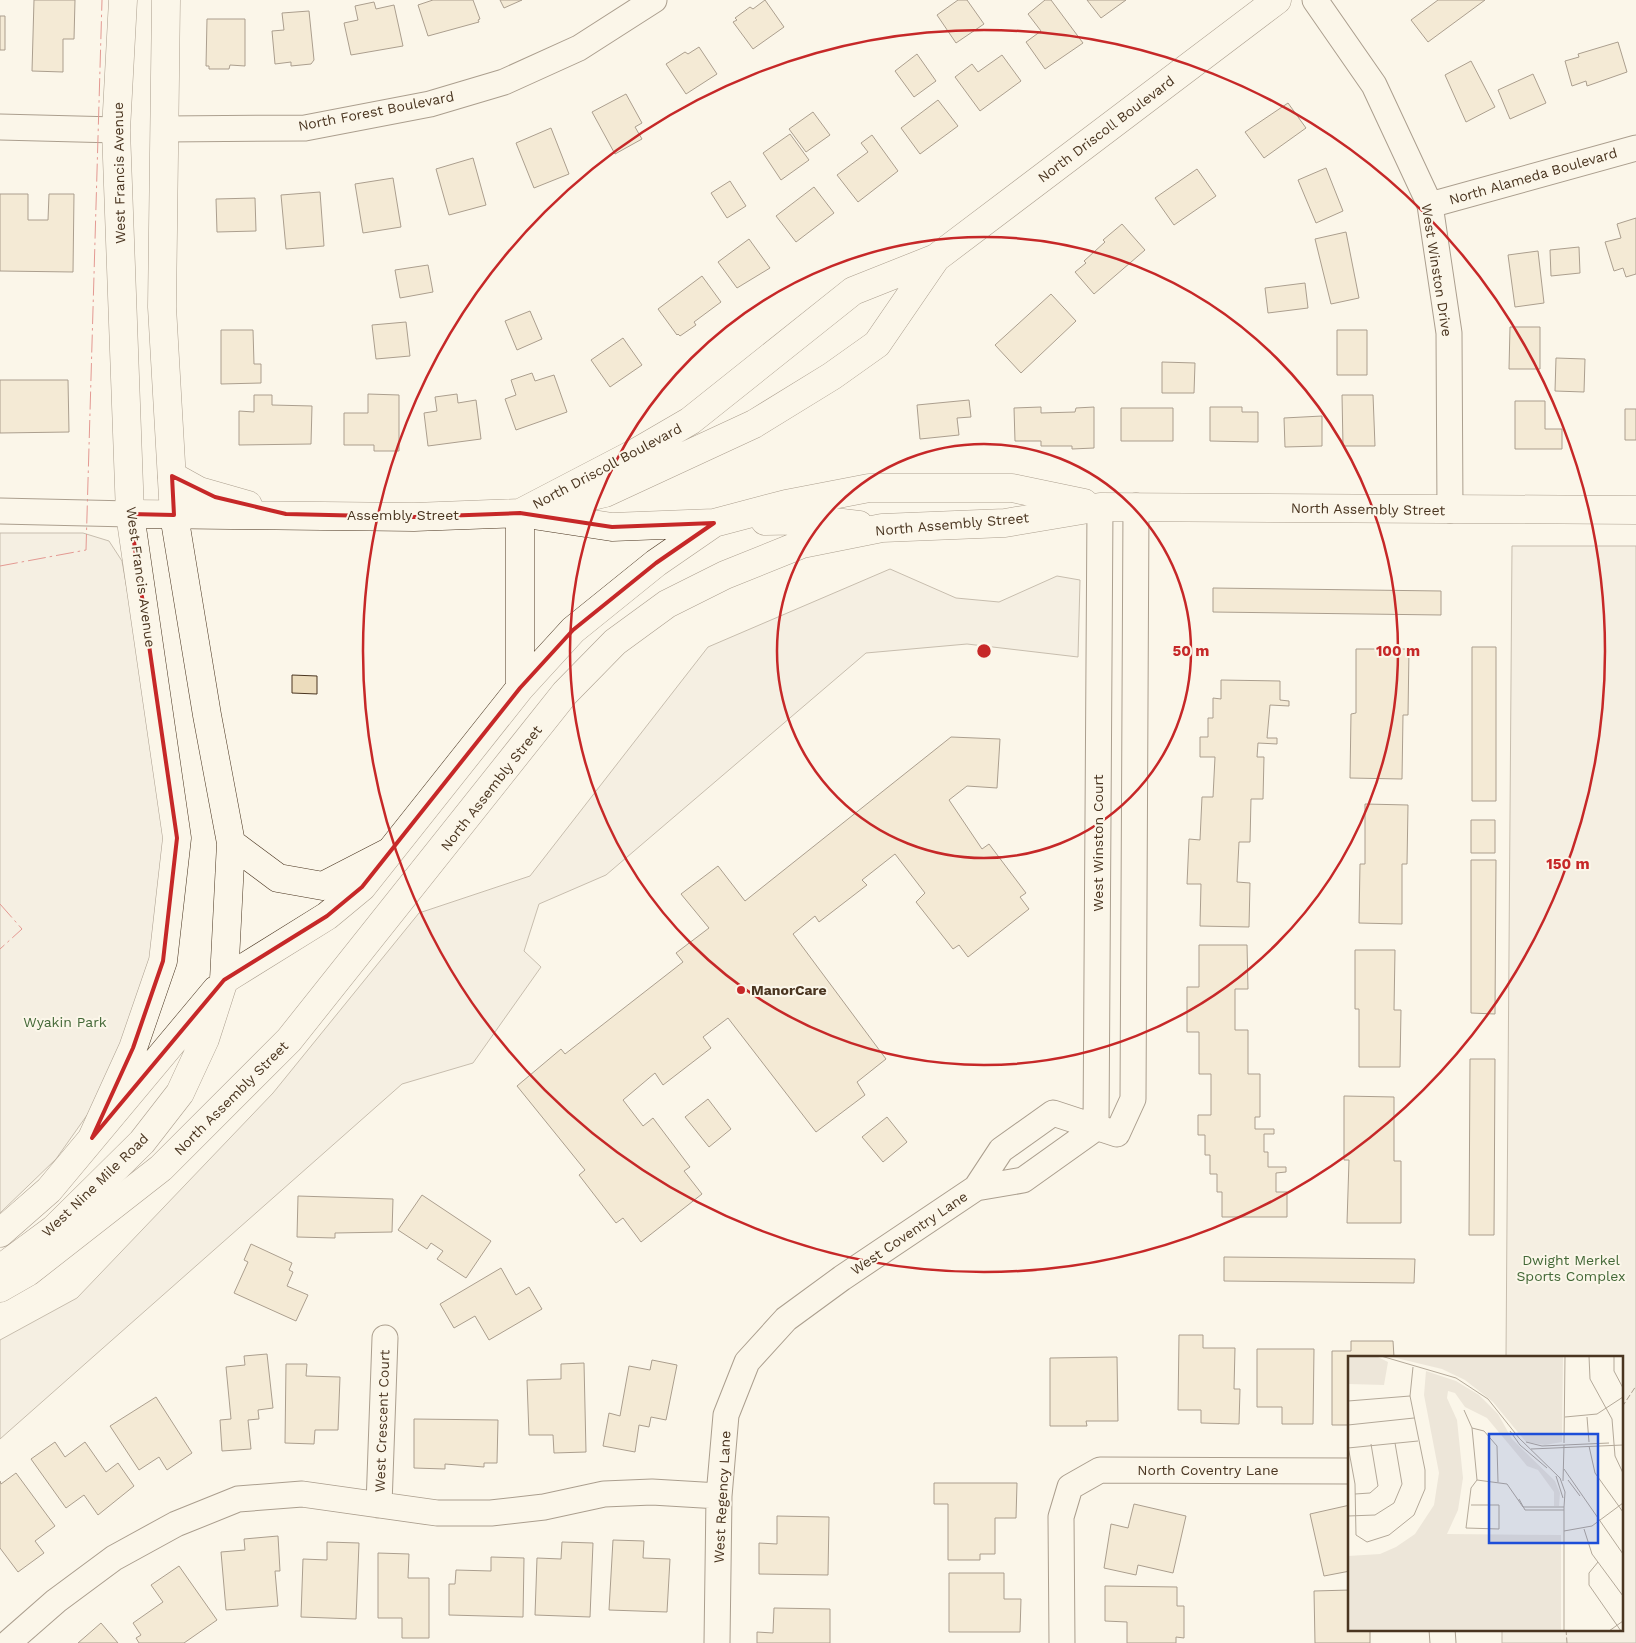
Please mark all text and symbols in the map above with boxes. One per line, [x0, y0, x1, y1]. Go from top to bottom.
street label: North Driscoll Boulevard [1035, 72, 1177, 186]
street label: North Forest Boulevard [297, 88, 455, 134]
street label: West Francis Avenue [110, 102, 128, 244]
street label: North Alameda Boulevard [1447, 144, 1619, 208]
street label: West Winston Drive [1419, 202, 1455, 338]
street label: North Driscoll Boulevard [530, 420, 684, 512]
street label: North Assembly Street [1291, 500, 1445, 518]
street label: West Francis Avenue [123, 506, 159, 648]
street label: Assembly Street [347, 507, 459, 523]
street label: North Assembly Street [874, 509, 1030, 539]
centre of rings [975, 642, 993, 660]
text: 50 m [1173, 642, 1209, 660]
text: 100 m [1376, 642, 1420, 660]
street label: North Assembly Street [437, 722, 545, 854]
street label: West Winston Court [1090, 774, 1106, 912]
text: 150 m [1546, 855, 1590, 873]
place label: ManorCare [751, 982, 827, 998]
marker: ManorCare [735, 984, 747, 996]
park label: Wyakin Park [23, 1014, 107, 1030]
street label: North Assembly Street [171, 1038, 291, 1158]
street label: West Nine Mile Road [39, 1130, 151, 1240]
street label: West Coventry Lane [848, 1188, 970, 1278]
park label: Dwight Merkel Sports Complex [1516, 1252, 1626, 1284]
street label: West Crescent Court [372, 1349, 392, 1493]
inset map [1348, 1356, 1624, 1630]
street label: West Regency Lane [711, 1430, 733, 1564]
street label: North Coventry Lane [1137, 1462, 1279, 1478]

